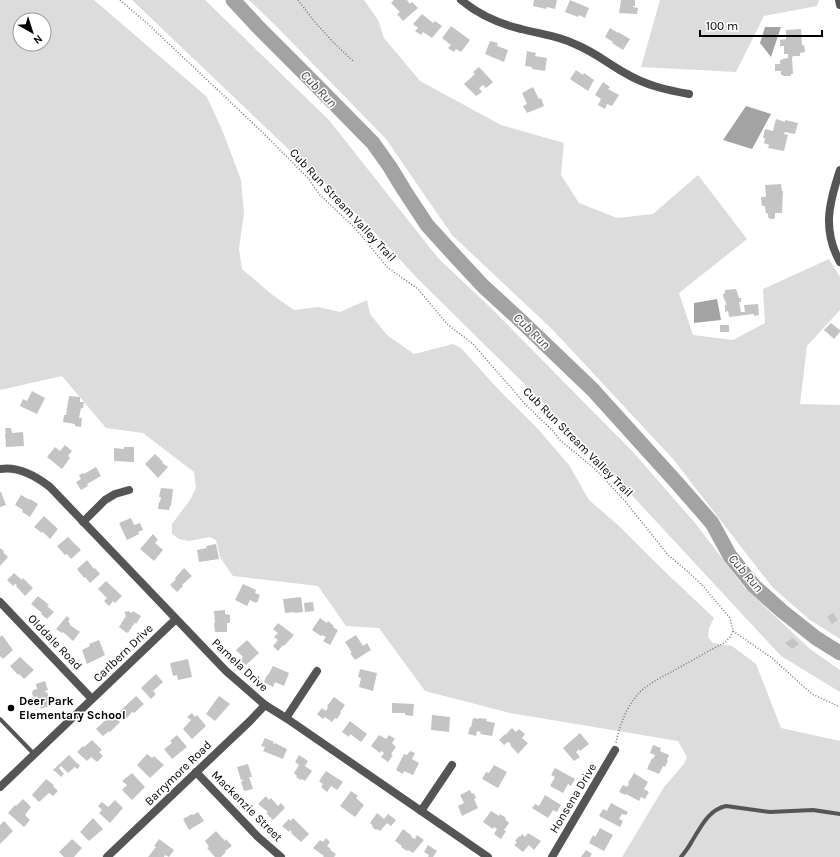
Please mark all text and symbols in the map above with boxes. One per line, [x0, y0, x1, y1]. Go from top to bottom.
north arrow [12, 12, 52, 52]
scale bar [700, 12, 822, 38]
text: 100 m [706, 19, 738, 33]
text: N [31, 32, 45, 47]
water label: Cub Run [298, 68, 340, 110]
street label: Cub Run Stream Valley Trail [287, 146, 399, 264]
water label: Cub Run [511, 310, 553, 352]
street label: Cub Run Stream Valley Trail [520, 384, 636, 500]
water label: Cub Run [726, 551, 766, 595]
street label: Olddale Road [25, 611, 85, 673]
street label: Carlbern Drive [90, 621, 156, 685]
street label: Pamela Drive [209, 636, 271, 694]
place label: Deer Park Elementary School [19, 694, 126, 722]
marker: Deer Park Elementary School [6, 703, 16, 713]
street label: Barrymore Road [142, 738, 214, 808]
street label: Honsena Drive [547, 761, 599, 835]
street label: Mackenzie Street [209, 768, 286, 845]

